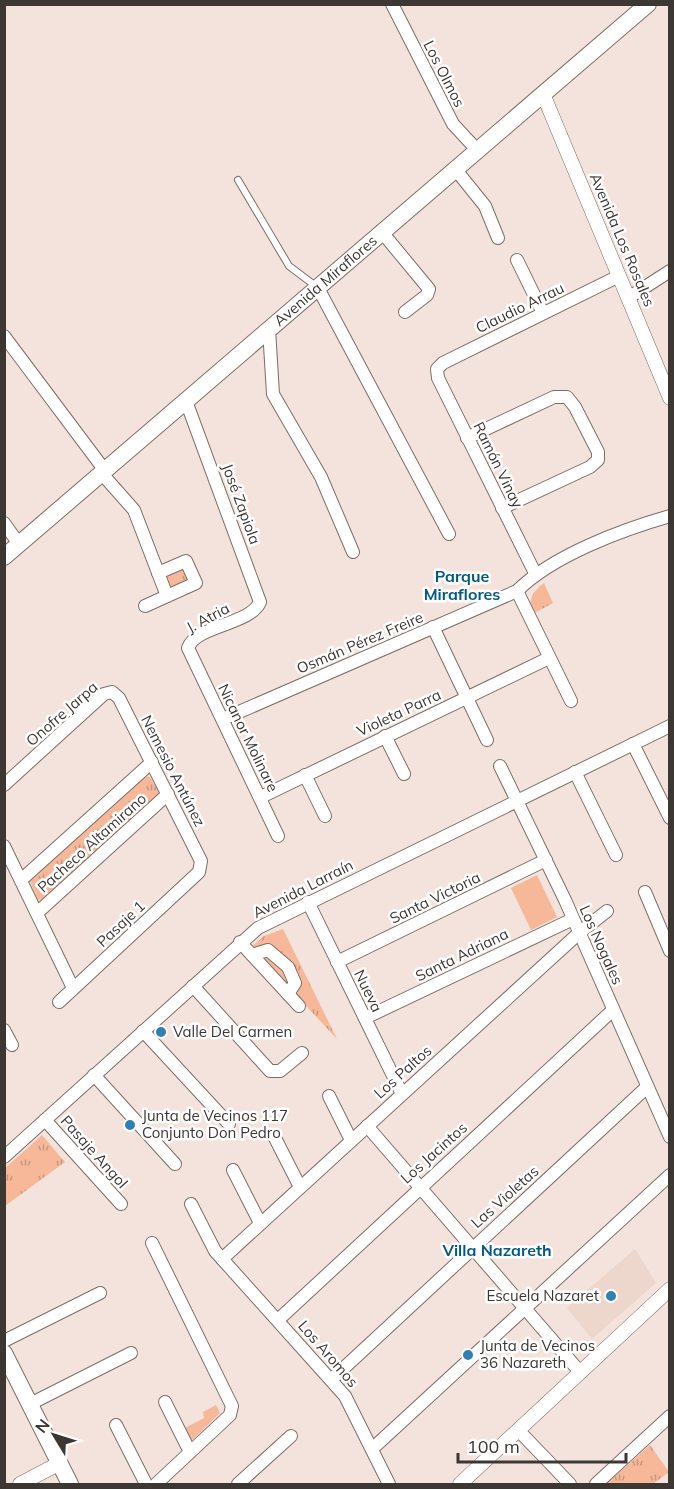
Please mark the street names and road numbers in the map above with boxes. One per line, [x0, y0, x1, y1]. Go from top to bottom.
street label: Los Olmos [420, 37, 469, 110]
street label: Avenida Los Rosales [586, 170, 659, 309]
street label: Avenida Miraflores [270, 231, 381, 330]
street label: Claudio Arrau [472, 278, 567, 337]
street label: Ramón Vinay [469, 419, 527, 511]
street label: José Zapiola [218, 461, 265, 547]
street label: J. Atria [183, 598, 233, 637]
street label: Osmán Pérez Freire [294, 607, 426, 678]
street label: Onofre Jarpa [22, 677, 101, 750]
street label: Nicanor Molinare [214, 681, 283, 795]
street label: Violeta Parra [354, 685, 444, 740]
street label: Nemesio Antúnez [137, 712, 210, 830]
street label: Pacheco Altamirano [33, 789, 150, 896]
street label: Avenida Larraín [249, 855, 356, 922]
street label: Santa Victoria [386, 867, 483, 928]
street label: Pasaje 1 [92, 896, 149, 951]
street label: Los Nogales [575, 902, 627, 987]
street label: Santa Adriana [412, 924, 511, 985]
street label: Nueva [350, 967, 387, 1015]
street label: Los Paltos [370, 1041, 435, 1103]
street label: Pasaje Angol [57, 1111, 132, 1192]
street label: Los Jacintos [396, 1118, 471, 1187]
street label: Las Violetas [467, 1161, 542, 1232]
street label: Los Aromos [294, 1316, 362, 1391]

